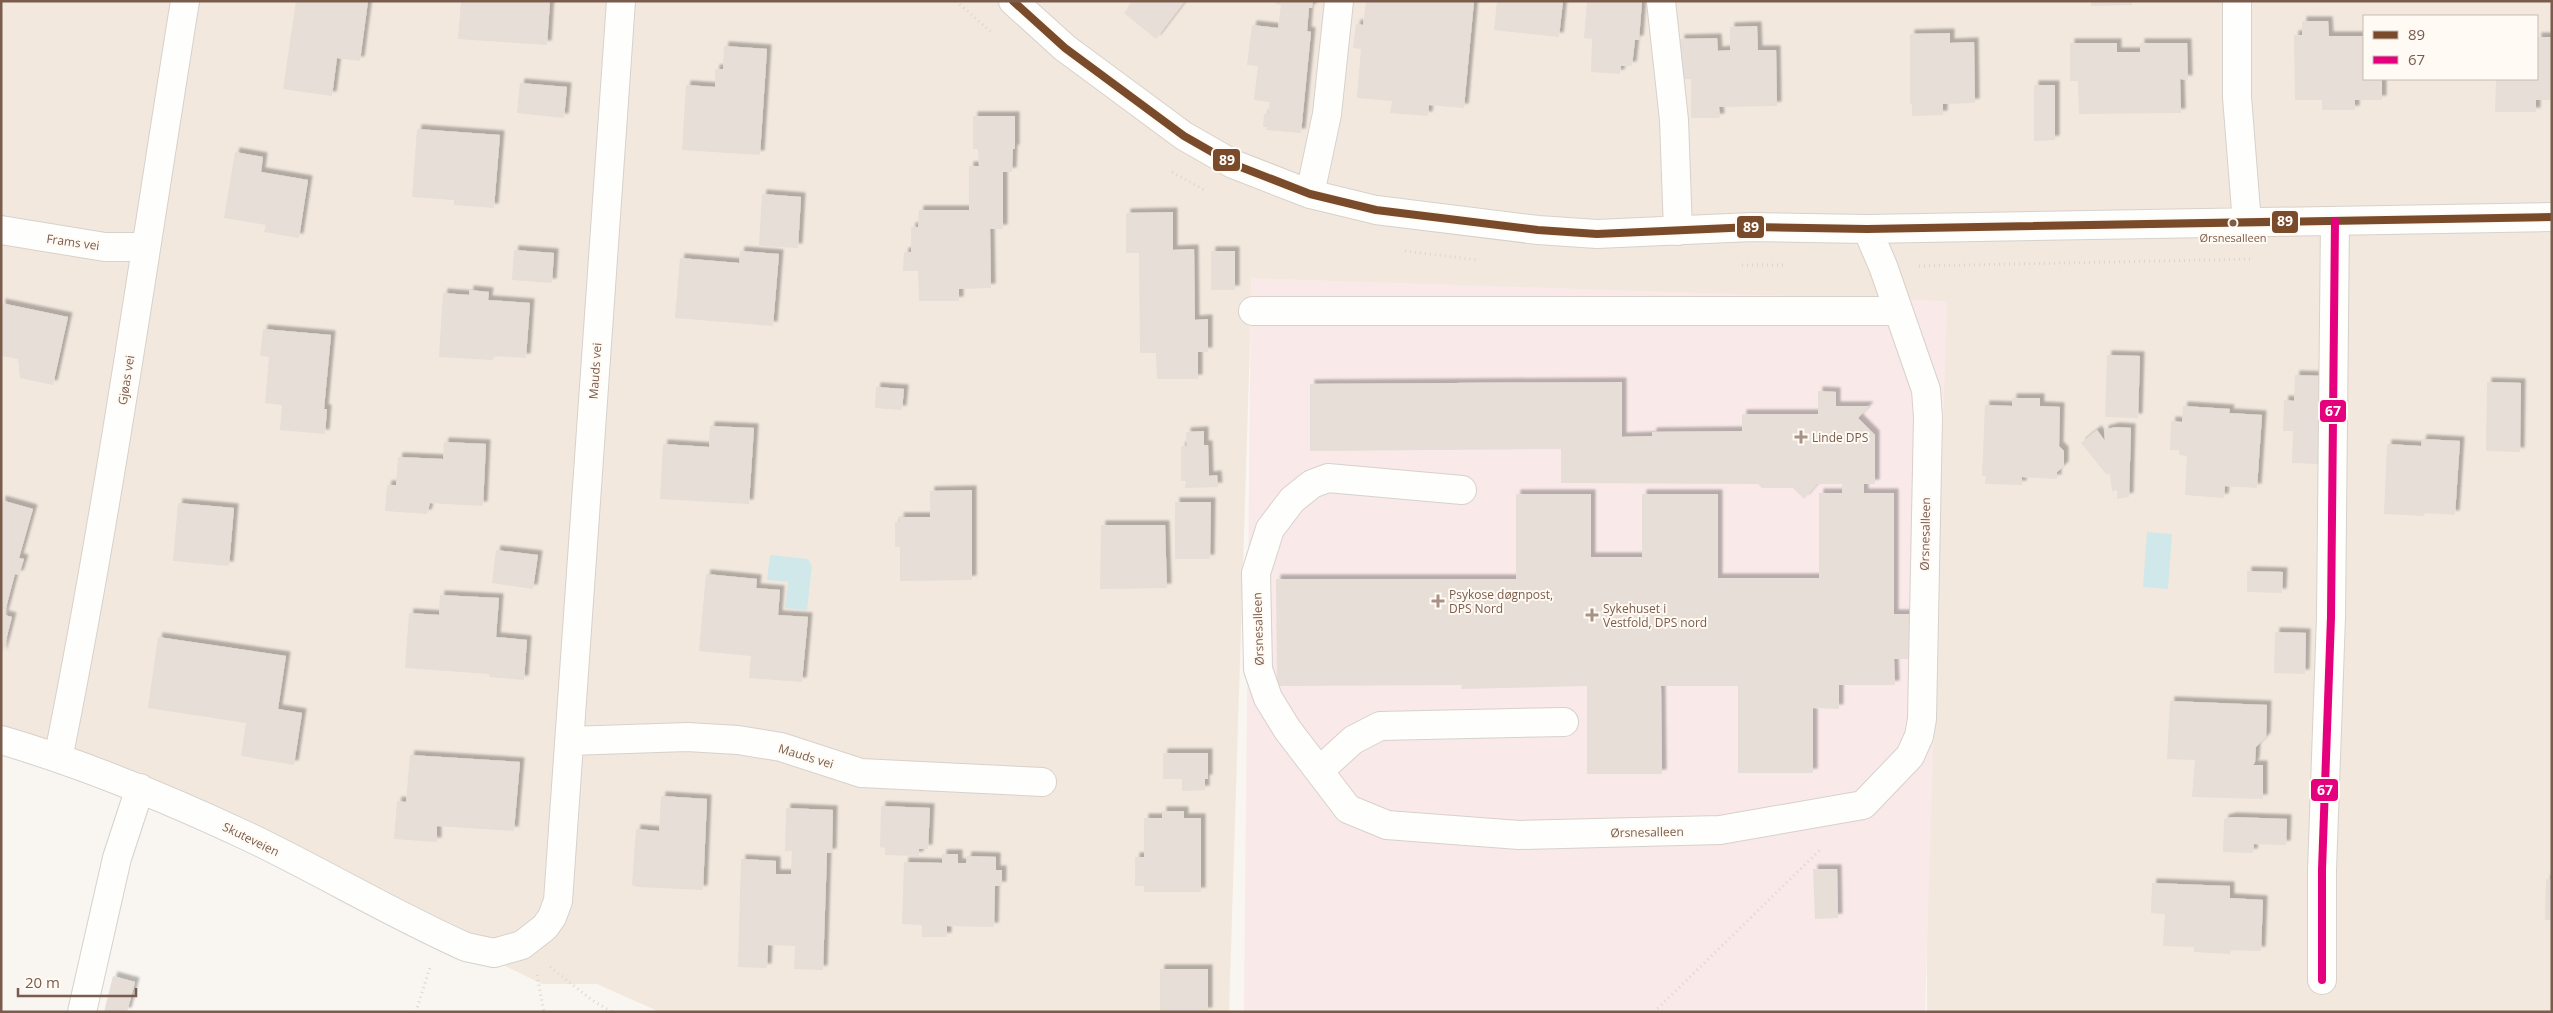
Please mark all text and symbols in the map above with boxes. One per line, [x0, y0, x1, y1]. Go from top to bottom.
legend [2363, 15, 2538, 80]
text: 89 [2408, 24, 2425, 44]
text: 67 [2408, 49, 2425, 69]
line badge: 89 [1212, 148, 1241, 172]
text: 89 [1219, 150, 1235, 169]
line badge: 89 [2271, 210, 2299, 234]
text: 89 [2277, 211, 2293, 230]
line badge: 89 [1736, 215, 1765, 239]
text: 89 [1743, 217, 1759, 236]
marker: Ørsnesalleen [2228, 218, 2238, 228]
street label: Frams vei [45, 230, 101, 254]
place label: Ørsnesalleen [2199, 230, 2267, 245]
street label: Mauds vei [585, 342, 605, 400]
street label: Gjøas vei [114, 354, 138, 406]
line badge: 67 [2319, 399, 2347, 423]
text: 67 [2325, 401, 2341, 420]
place label: Linde DPS [1812, 429, 1868, 446]
marker: Linde DPS [1794, 430, 1808, 444]
street label: Ørsnesalleen [1916, 497, 1934, 571]
place label: Psykose døgnpost, DPS Nord [1449, 586, 1553, 617]
street label: Ørsnesalleen [1248, 592, 1268, 666]
marker: Psykose døgnpost, DPS Nord [1431, 594, 1445, 608]
place label: Sykehuset i Vestfold, DPS nord [1603, 600, 1707, 631]
marker: Sykehuset i Vestfold, DPS nord [1585, 608, 1599, 622]
street label: Mauds vei [776, 740, 836, 772]
line badge: 67 [2310, 778, 2339, 802]
text: 67 [2317, 780, 2333, 799]
street label: Skuteveien [220, 818, 282, 860]
street label: Ørsnesalleen [1610, 823, 1684, 841]
scale bar [18, 966, 135, 998]
text: 20 m [25, 972, 60, 992]

